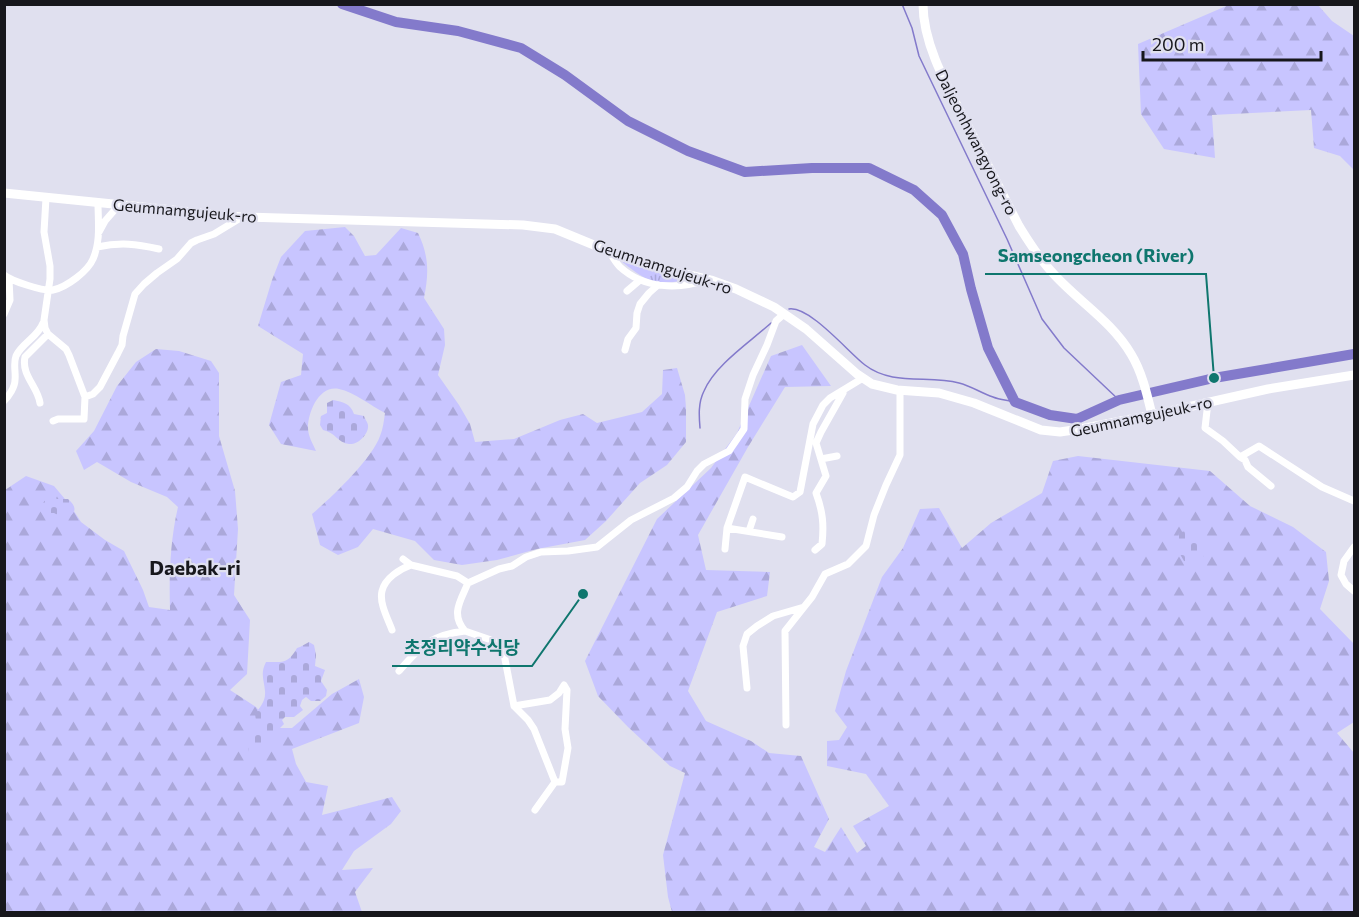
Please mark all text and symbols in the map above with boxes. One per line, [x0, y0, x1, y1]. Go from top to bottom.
scale bar [1143, 24, 1322, 62]
text: 200 m [1152, 33, 1205, 55]
street label: Daljeonhwangyong-ro [932, 66, 1022, 218]
street label: Geumnamgujeuk-ro [112, 194, 258, 226]
street label: Geumnamgujeuk-ro [591, 235, 735, 297]
callout: Samseongcheon (River) [985, 238, 1206, 274]
text: Samseongcheon (River) [998, 244, 1194, 266]
street label: Geumnamgujeuk-ro [1068, 392, 1214, 440]
district label: Daebak-ri [149, 555, 241, 579]
callout: 초정리약수식당 [392, 630, 532, 666]
text: 초정리약수식당 [404, 636, 520, 658]

